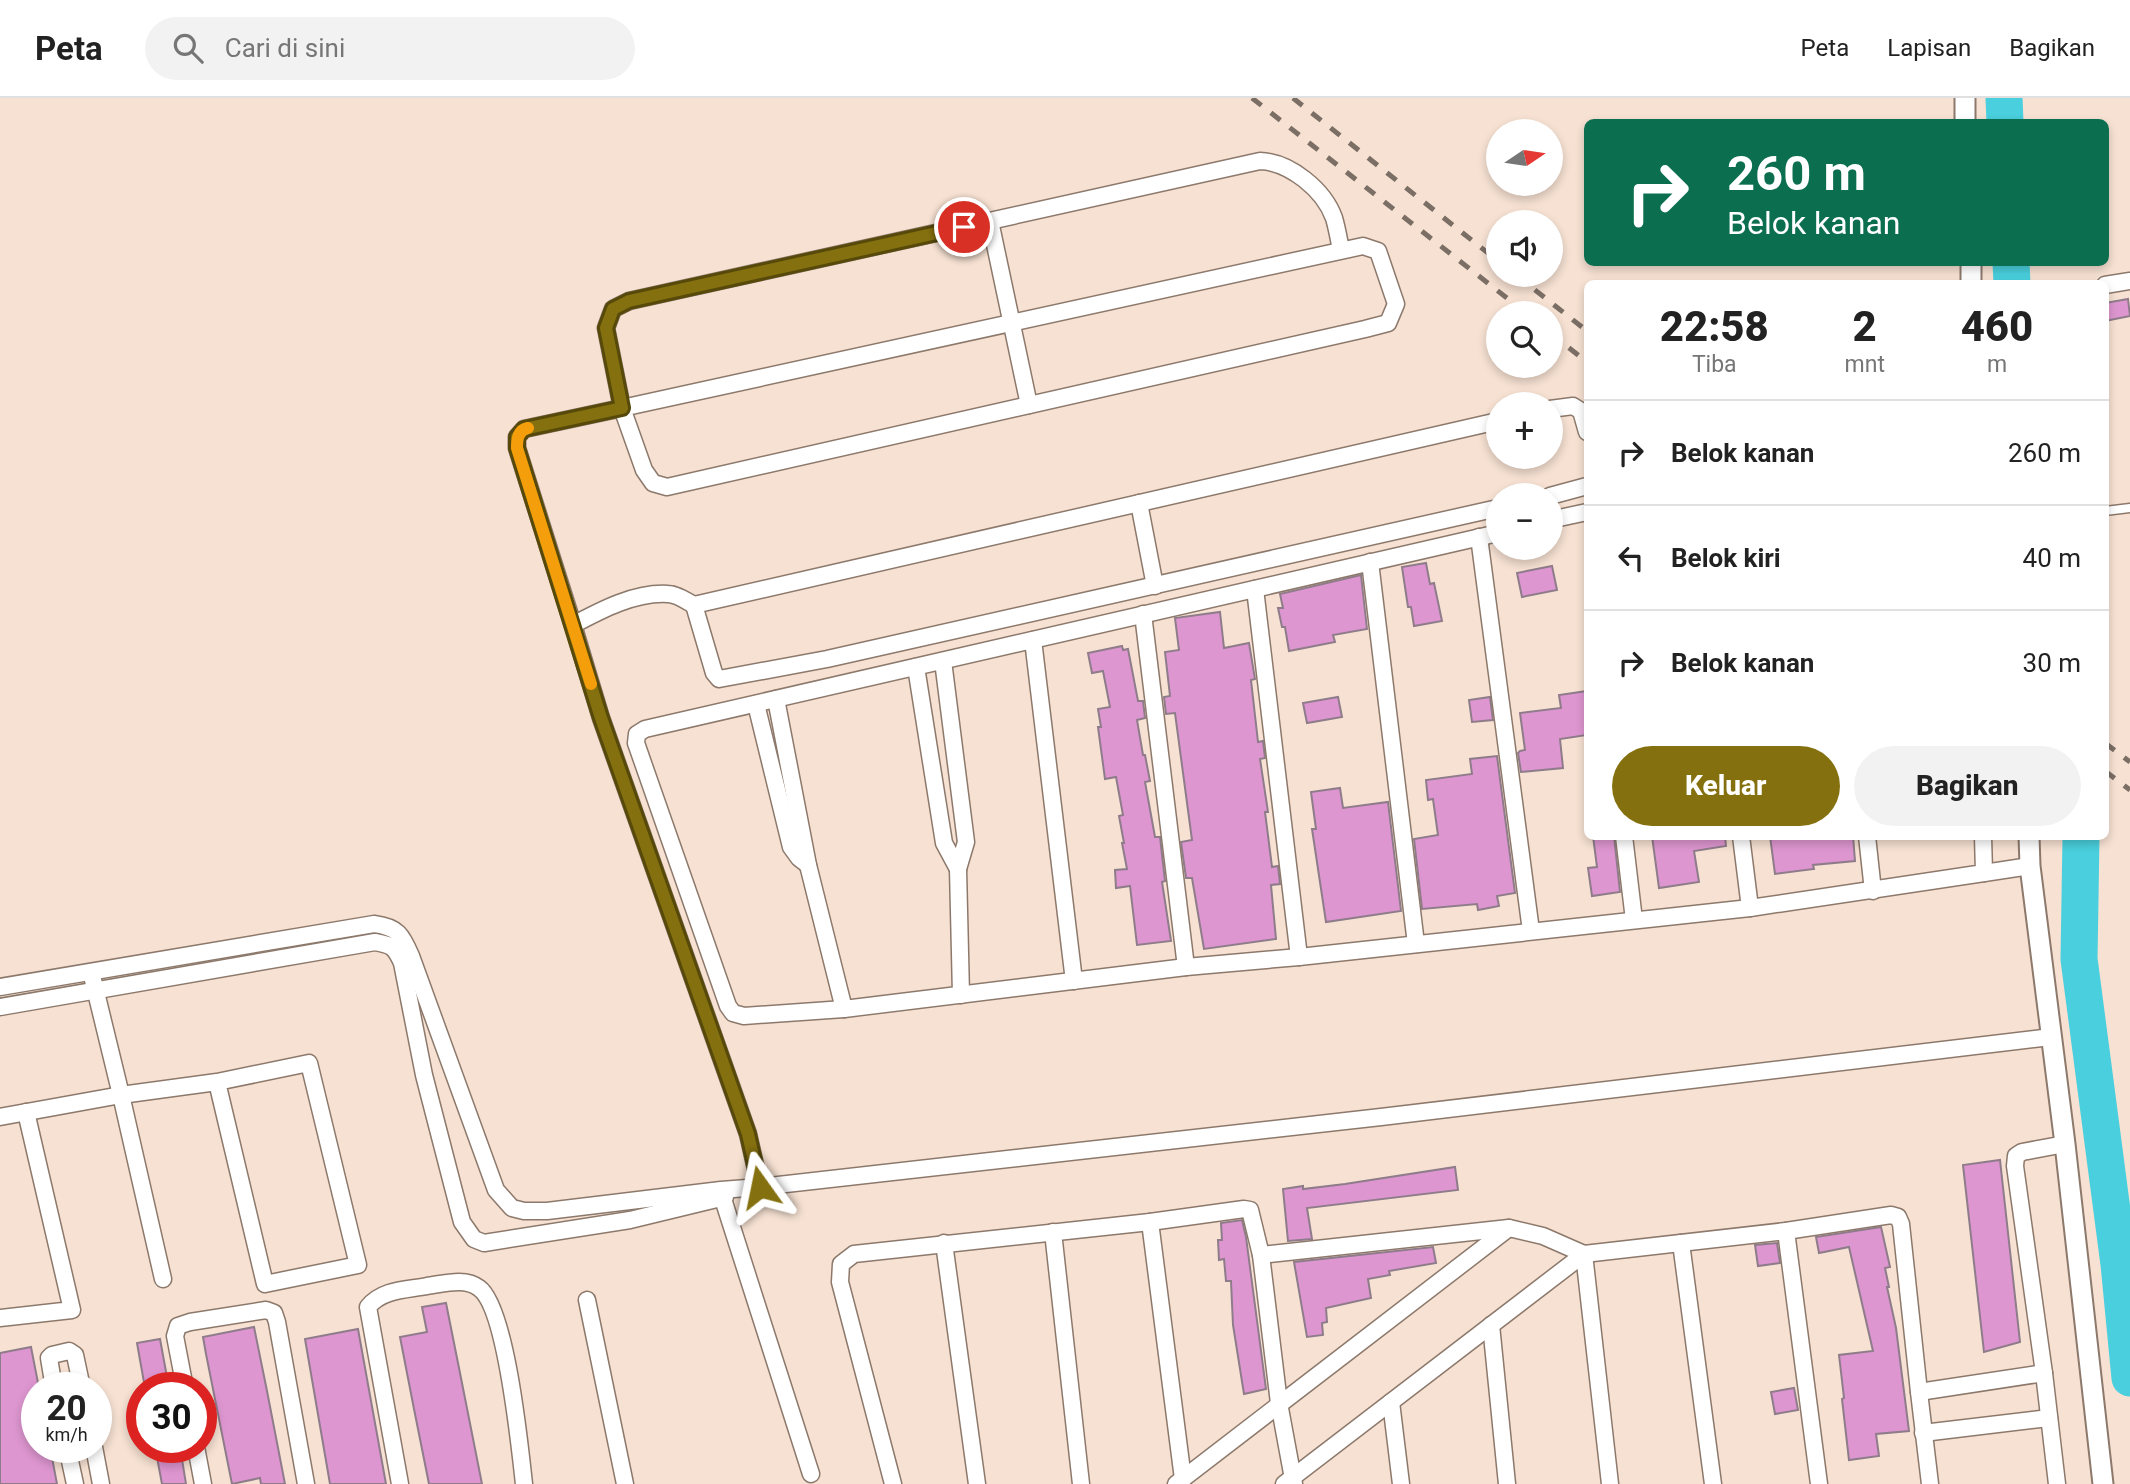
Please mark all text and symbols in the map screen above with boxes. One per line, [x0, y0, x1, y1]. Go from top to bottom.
search box [145, 17, 635, 80]
text: Peta [35, 29, 103, 68]
icon: search [169, 29, 207, 67]
text: Cari di sini [225, 33, 345, 63]
text: Peta [1801, 34, 1849, 62]
text: Lapisan [1887, 34, 1971, 62]
text: Bagikan [2009, 34, 2095, 62]
north arrow [1486, 119, 1563, 196]
map controls [1486, 119, 1563, 560]
text: 260 m [1727, 145, 1866, 202]
icon: right [1612, 147, 1703, 238]
pin [934, 197, 994, 257]
text: Belok kanan [1727, 204, 1900, 242]
icon: arrive [945, 208, 983, 246]
button: sound [1486, 210, 1563, 287]
button: search [1486, 301, 1563, 378]
text: 22:58 [1660, 302, 1769, 351]
text: 2 [1853, 302, 1877, 351]
text: 460 [1961, 302, 2033, 351]
text: Tiba [1692, 351, 1737, 378]
text: mnt [1845, 351, 1885, 378]
text: m [1987, 351, 2007, 378]
button: + [1486, 392, 1563, 469]
icon: right [1612, 434, 1650, 472]
text: Belok kanan [1671, 438, 1814, 468]
text: 260 m [2008, 438, 2081, 468]
button: − [1486, 483, 1563, 560]
icon: left [1612, 539, 1650, 577]
text: Belok kiri [1671, 543, 1781, 573]
text: 40 m [2023, 543, 2081, 573]
icon: right [1612, 644, 1650, 682]
text: Belok kanan [1671, 648, 1814, 678]
text: 30 m [2023, 648, 2081, 678]
button: Keluar [1612, 746, 1840, 826]
button: Bagikan [1854, 746, 2081, 826]
position arrow [723, 1150, 797, 1224]
speed limit sign: 30 [126, 1372, 217, 1463]
text: 20 [46, 1388, 87, 1429]
text: km/h [45, 1424, 88, 1445]

